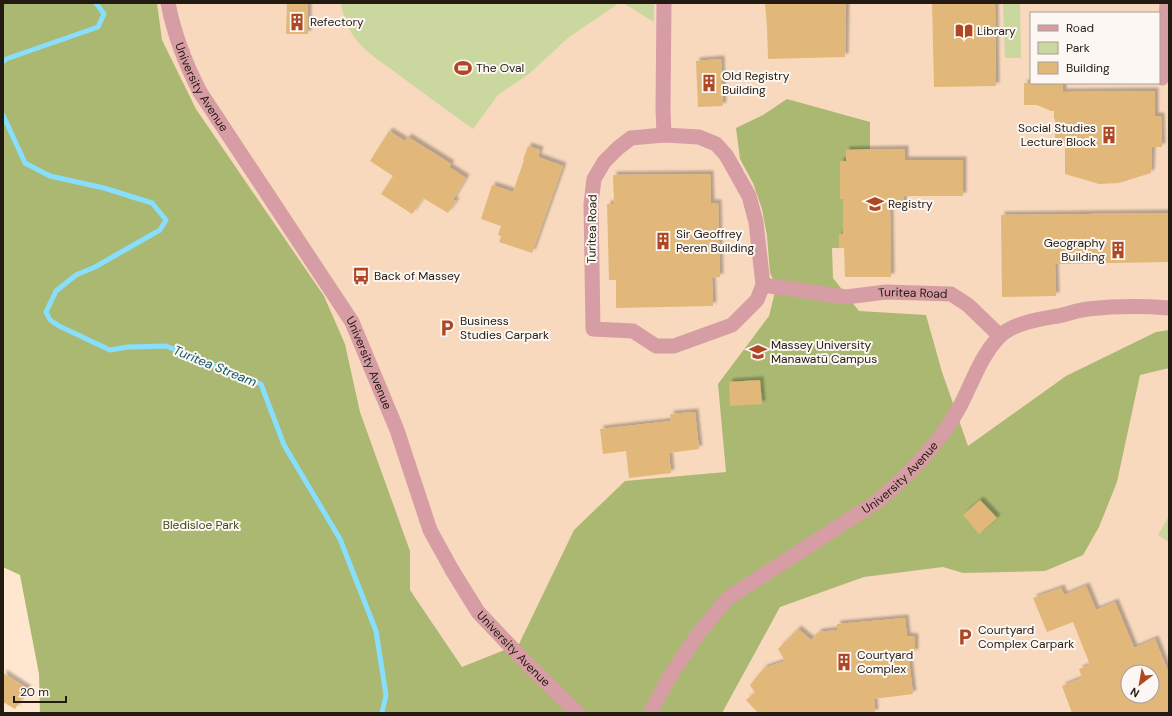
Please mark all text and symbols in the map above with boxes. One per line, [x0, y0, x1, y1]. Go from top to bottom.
building icon: Refectory [287, 12, 307, 32]
legend [1030, 12, 1160, 84]
place label: Refectory [310, 14, 364, 30]
text: Road [1066, 20, 1094, 36]
library icon: Library [954, 21, 974, 41]
place label: Library [977, 23, 1016, 39]
street label: University Avenue [171, 40, 232, 135]
text: Park [1066, 40, 1090, 56]
sports icon: The Oval [453, 58, 473, 78]
place label: The Oval [476, 60, 524, 76]
text: Building [1066, 60, 1110, 76]
place label: Old Registry Building [722, 68, 790, 98]
building icon: Old Registry Building [699, 73, 719, 93]
place label: Social Studies Lecture Block [1018, 120, 1096, 150]
building icon: Social Studies Lecture Block [1099, 125, 1119, 145]
street label: Turitea Road [583, 194, 601, 264]
school or university icon: Registry [865, 194, 885, 214]
place label: Registry [888, 196, 933, 212]
place label: Sir Geoffrey Peren Building [676, 226, 754, 256]
building icon: Sir Geoffrey Peren Building [653, 231, 673, 251]
place label: Geography Building [1044, 235, 1105, 265]
building icon: Geography Building [1108, 240, 1128, 260]
bus stop icon: Back of Massey [351, 266, 371, 286]
place label: Back of Massey [374, 268, 461, 284]
street label: Turitea Road [877, 284, 948, 302]
street label: University Avenue [342, 313, 396, 412]
place label: Business Studies Carpark [460, 313, 549, 343]
parking icon: Business Studies Carpark [437, 318, 457, 338]
place label: Massey University Manawatū Campus [771, 337, 877, 367]
water label: Turitea Stream [171, 342, 259, 390]
school or university icon: Massey University Manawatū Campus [748, 342, 768, 362]
street label: University Avenue [859, 438, 942, 517]
park label: Bledisloe Park [163, 517, 239, 533]
street label: University Avenue [473, 608, 554, 690]
place label: Courtyard Complex Carpark [978, 622, 1074, 652]
parking icon: Courtyard Complex Carpark [955, 627, 975, 647]
place label: Courtyard Complex [857, 647, 913, 677]
building icon: Courtyard Complex [834, 652, 854, 672]
north arrow [1120, 664, 1160, 704]
scale bar [14, 678, 66, 704]
text: 20 m [20, 684, 49, 700]
text: N [1128, 685, 1142, 701]

